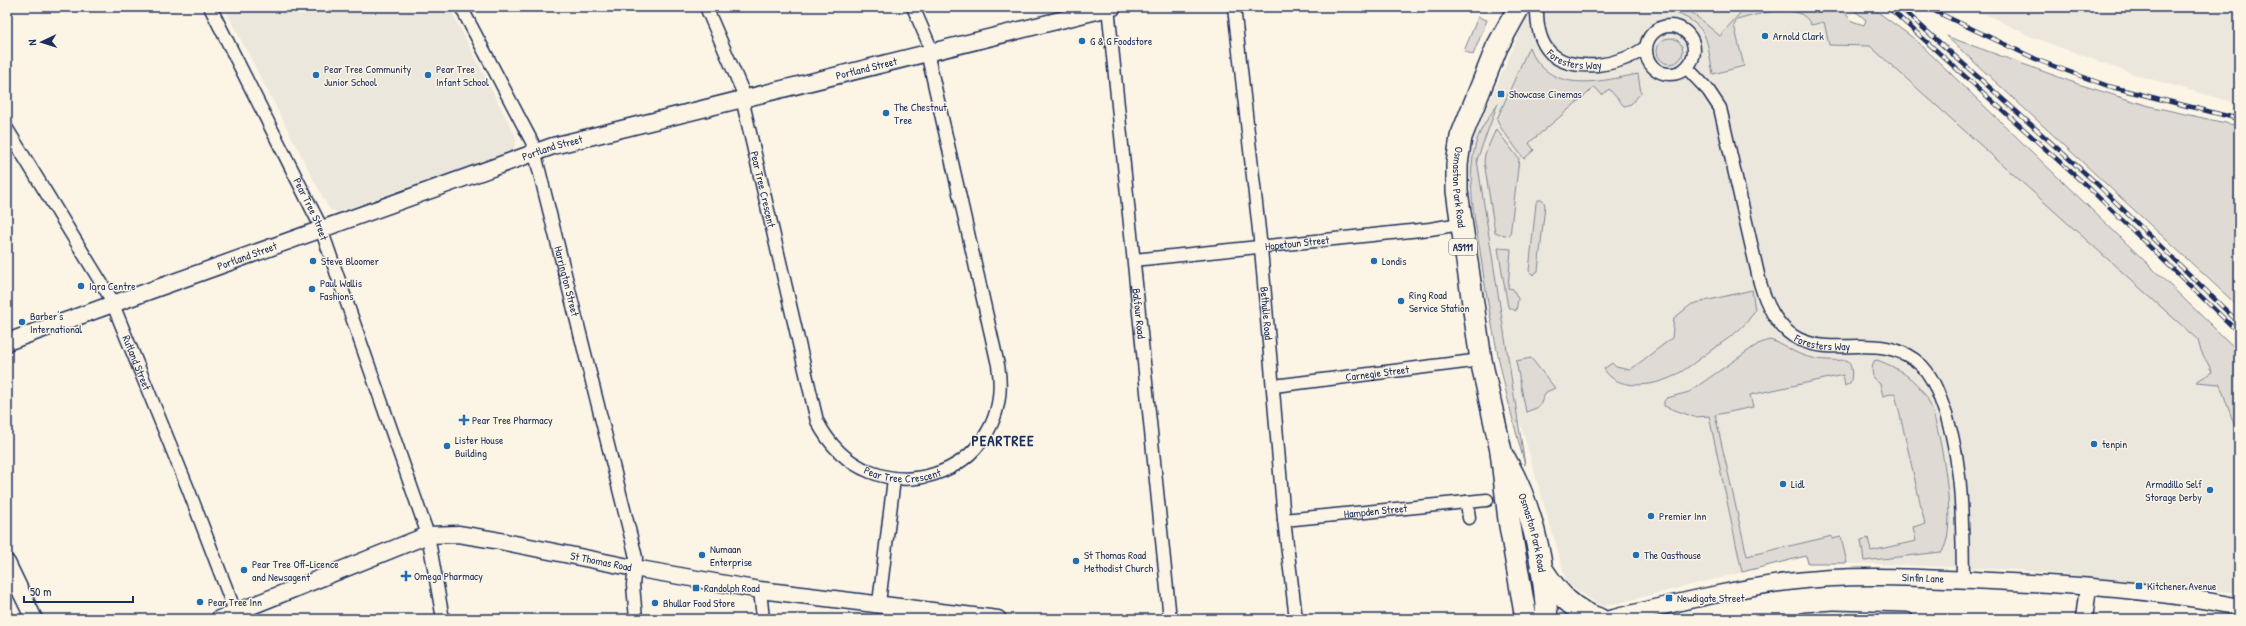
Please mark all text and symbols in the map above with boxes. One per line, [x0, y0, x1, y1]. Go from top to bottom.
north arrow [22, 22, 62, 62]
place label: Arnold Clark [1773, 29, 1824, 43]
marker: Arnold Clark [1760, 31, 1770, 41]
place label: G & G Foodstore [1090, 34, 1153, 48]
marker: G & G Foodstore [1077, 36, 1087, 46]
text: N [25, 39, 39, 46]
street label: Foresters Way [1543, 46, 1603, 72]
street label: Portland Street [834, 54, 899, 83]
place label: Pear Tree Community Junior School [324, 62, 411, 89]
place label: Pear Tree Infant School [436, 62, 489, 89]
marker: Pear Tree Community Junior School [311, 70, 321, 80]
marker: Pear Tree Infant School [423, 70, 433, 80]
place label: Showcase Cinemas [1509, 87, 1582, 101]
marker: Showcase Cinemas [1496, 89, 1506, 99]
place label: The Chestnut Tree [894, 100, 947, 127]
marker: The Chestnut Tree [881, 108, 891, 118]
street label: Portland Street [520, 132, 584, 164]
street label: Osmaston Park Road [1450, 146, 1469, 229]
street label: Pear Tree Crescent [747, 150, 779, 229]
street label: Pear Tree Street [290, 176, 331, 242]
street label: Hopetoun Street [1264, 233, 1330, 253]
street label: Portland Street [215, 239, 279, 273]
road number: A5111 [1449, 239, 1477, 255]
street label: Harrington Street [551, 245, 582, 318]
place label: Steve Bloomer [321, 254, 380, 268]
place label: Londis [1382, 254, 1407, 268]
marker: Steve Bloomer [308, 256, 318, 266]
marker: Londis [1369, 256, 1379, 266]
place label: Paul Wallis Fashions [319, 276, 362, 303]
place label: Iqra Centre [89, 279, 136, 293]
marker: Iqra Centre [76, 281, 86, 291]
marker: Paul Wallis Fashions [307, 284, 317, 294]
street label: Bethulie Road [1257, 286, 1276, 341]
street label: Balfour Road [1130, 288, 1149, 340]
place label: Ring Road Service Station [1409, 288, 1470, 315]
marker: Ring Road Service Station [1396, 296, 1406, 306]
place label: Barber's International [30, 309, 82, 336]
marker: Barber's International [17, 317, 27, 327]
street label: Foresters Way [1791, 331, 1851, 353]
street label: Rutland Street [119, 333, 154, 392]
street label: Carnegie Street [1345, 362, 1410, 384]
place label: Pear Tree Pharmacy [472, 413, 553, 427]
marker: Pear Tree Pharmacy [459, 415, 469, 425]
district label: PEARTREE [971, 430, 1035, 451]
place label: Lister House Building [455, 433, 504, 460]
place label: tenpin [2102, 437, 2127, 451]
marker: tenpin [2089, 439, 2099, 449]
marker: Lister House Building [442, 441, 452, 451]
street label: Pear Tree Crescent [862, 463, 943, 486]
place label: Lidl [1791, 477, 1805, 491]
place label: Armadillo Self Storage Derby [2145, 477, 2202, 504]
marker: Lidl [1778, 479, 1788, 489]
marker: Armadillo Self Storage Derby [2205, 485, 2215, 495]
street label: Osmaston Park Road [1515, 491, 1549, 574]
street label: Hampden Street [1343, 501, 1408, 521]
place label: Premier Inn [1659, 509, 1707, 523]
marker: Premier Inn [1646, 511, 1656, 521]
place label: Numaan Enterprise [710, 542, 753, 569]
street label: St Thomas Road [569, 548, 634, 575]
place label: St Thomas Road Methodist Church [1084, 548, 1154, 575]
place label: The Oasthouse [1644, 548, 1702, 562]
marker: Numaan Enterprise [697, 550, 707, 560]
marker: The Oasthouse [1631, 550, 1641, 560]
marker: St Thomas Road Methodist Church [1071, 556, 1081, 566]
place label: Pear Tree Off-Licence and Newsagent [252, 557, 339, 584]
marker: Pear Tree Off-Licence and Newsagent [239, 565, 249, 575]
place label: Omega Pharmacy [414, 569, 483, 583]
street label: Sinfin Lane [1902, 570, 1945, 586]
marker: Omega Pharmacy [401, 571, 411, 581]
scale bar [24, 578, 133, 604]
place label: Kitchener Avenue [2147, 579, 2217, 593]
place label: Randolph Road [704, 581, 761, 595]
marker: Kitchener Avenue [2134, 581, 2144, 591]
text: 50 m [30, 583, 51, 600]
marker: Randolph Road [691, 583, 701, 593]
place label: Newdigate Street [1677, 591, 1745, 605]
marker: Newdigate Street [1664, 593, 1674, 603]
place label: Pear Tree Inn [208, 595, 262, 609]
place label: Bhullar Food Store [663, 596, 736, 610]
marker: Pear Tree Inn [195, 597, 205, 607]
marker: Bhullar Food Store [650, 598, 660, 608]

